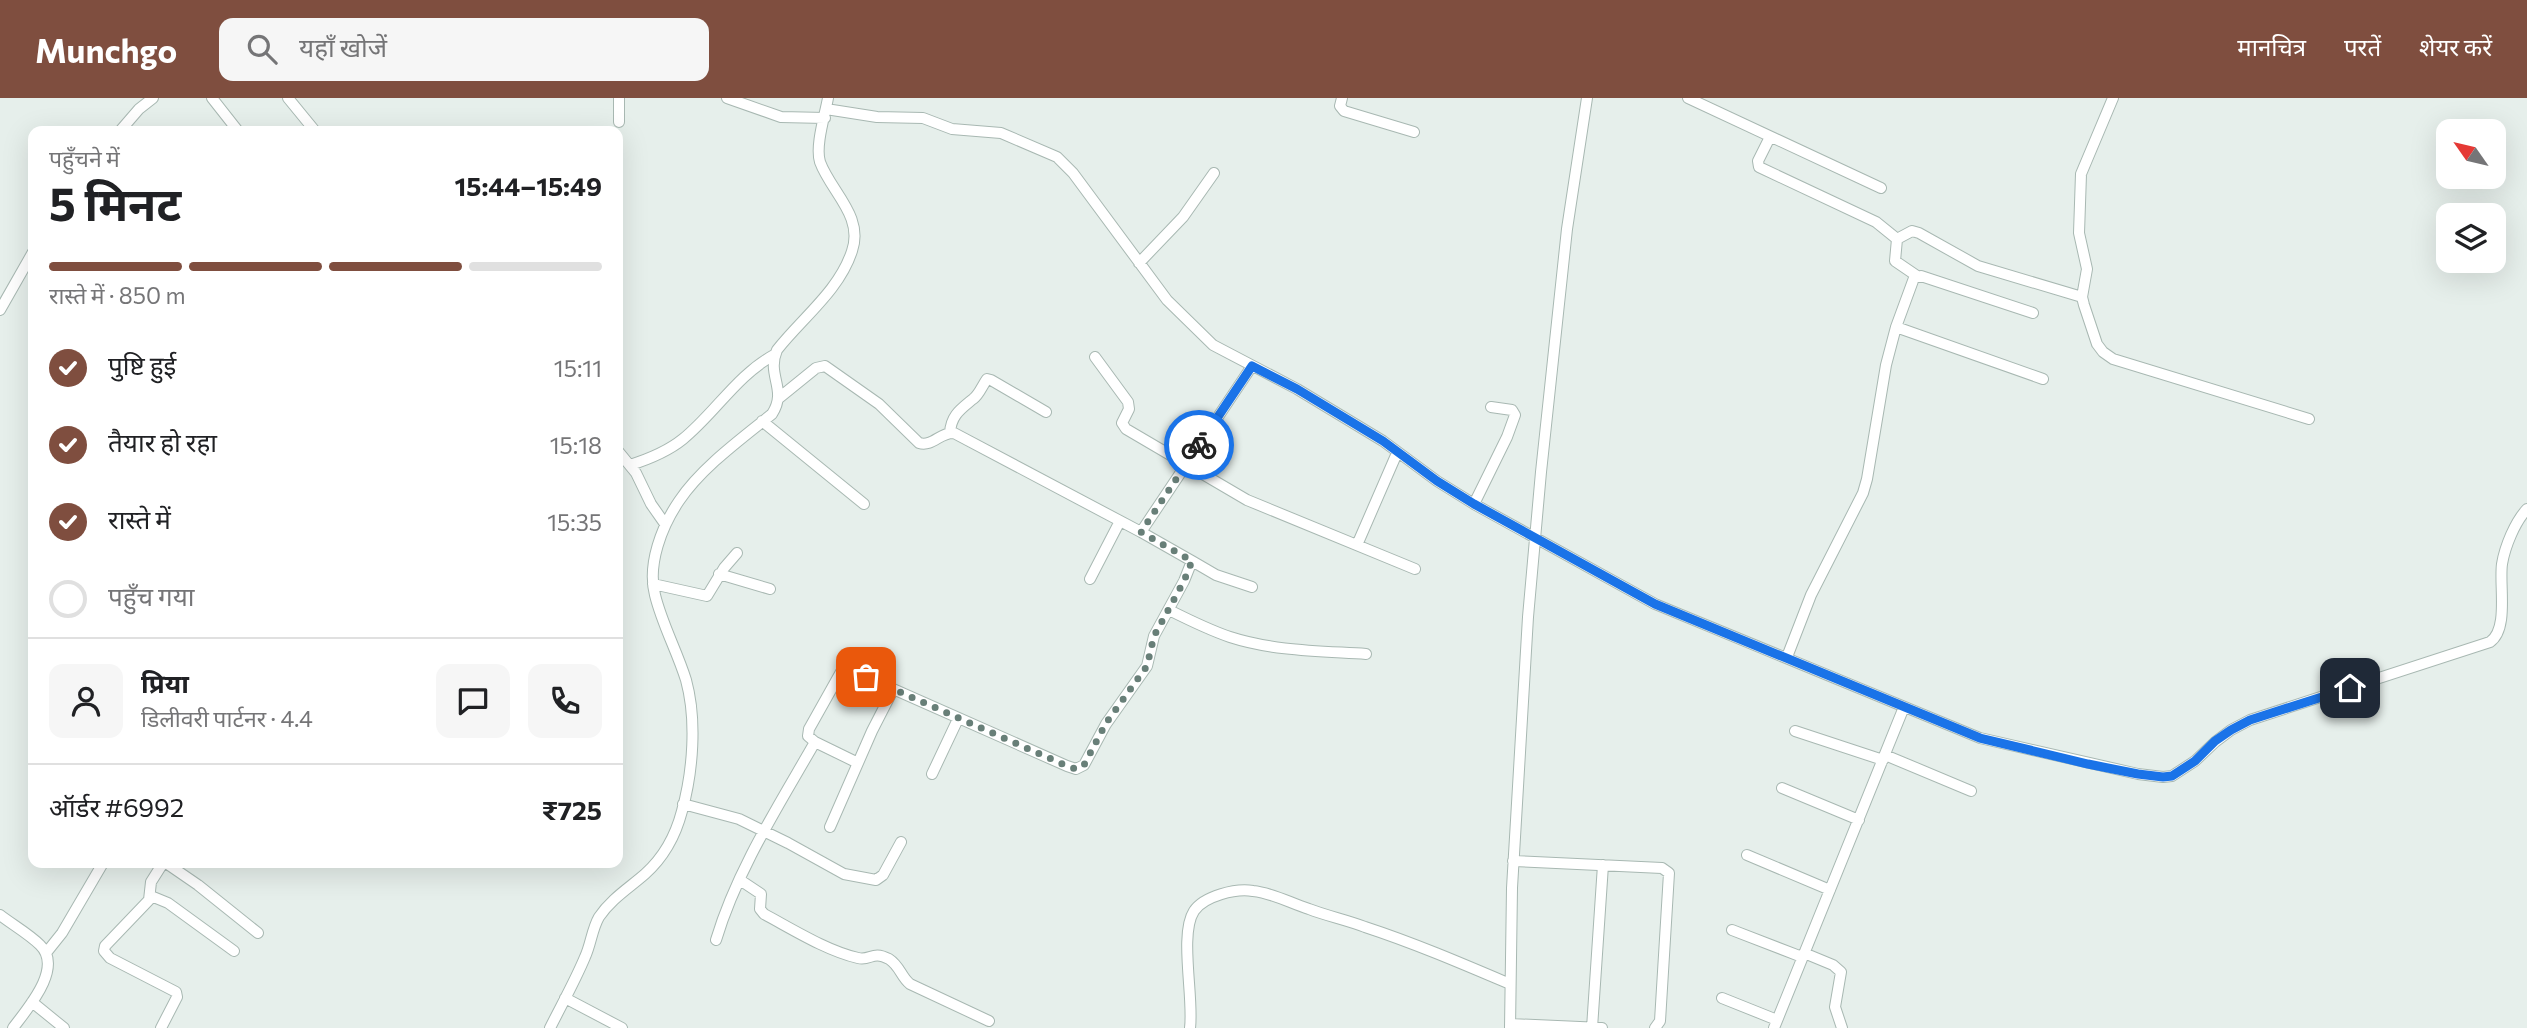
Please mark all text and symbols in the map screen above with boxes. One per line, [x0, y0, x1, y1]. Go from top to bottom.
search box [219, 18, 709, 81]
text: Munchgo [35, 29, 177, 70]
icon: search [243, 30, 281, 68]
text: यहाँ खोजें [299, 31, 387, 62]
text: मानचित्र [2237, 32, 2306, 61]
text: परतें [2344, 32, 2381, 61]
text: शेयर करें [2419, 32, 2492, 61]
north arrow [2436, 119, 2506, 189]
map controls [2436, 119, 2506, 273]
text: पहुँचने में [49, 144, 120, 172]
text: 15:44–15:49 [455, 170, 602, 201]
text: 5 मिनट [49, 174, 181, 230]
button: layers [2436, 203, 2506, 273]
text: रास्ते में · 850 m [49, 281, 185, 309]
icon: check [49, 349, 87, 387]
text: पुष्टि हुई [108, 349, 176, 380]
text: 15:11 [554, 354, 602, 382]
courier [1164, 410, 1234, 480]
icon: check [49, 426, 87, 464]
text: तैयार हो रहा [108, 426, 217, 457]
icon: bike [1180, 426, 1218, 464]
text: 15:18 [550, 431, 602, 459]
icon: check [49, 503, 87, 541]
text: रास्ते में [108, 503, 171, 534]
text: 15:35 [547, 508, 602, 536]
text: पहुँच गया [108, 580, 195, 611]
pin [836, 647, 896, 707]
icon: bag [847, 658, 885, 696]
pin [2320, 658, 2380, 718]
button: person [49, 664, 123, 738]
button: chat [436, 664, 510, 738]
button: phone [528, 664, 602, 738]
text: प्रिया [141, 667, 189, 698]
icon: home [2331, 669, 2369, 707]
text: डिलीवरी पार्टनर · 4.4 [141, 704, 313, 732]
text: ऑर्डर #6992 [49, 791, 184, 822]
text: ₹725 [542, 794, 602, 825]

